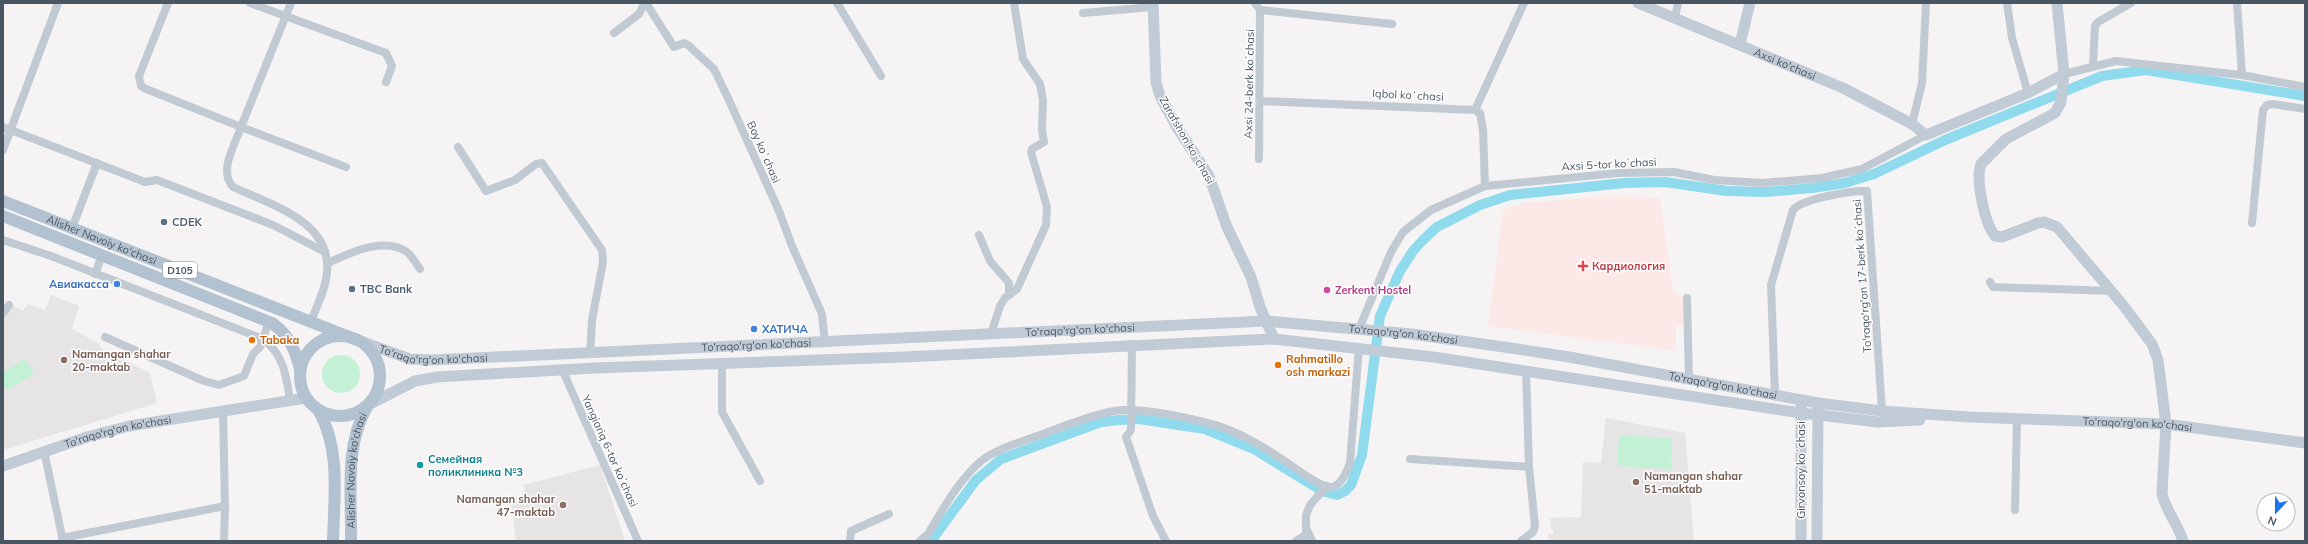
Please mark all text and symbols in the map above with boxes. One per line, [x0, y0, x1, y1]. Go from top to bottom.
street label: Аxsi 24-berk koʼchasi [1241, 29, 1257, 139]
street label: Axsi ko'chasi [1752, 45, 1818, 83]
street label: Iqbol koʻchasi [1372, 86, 1444, 104]
street label: Zarafshon koʻchasi [1156, 94, 1218, 186]
street label: Boy koʻchasi [744, 119, 784, 185]
street label: Аxsi 5-tor koʼchasi [1561, 155, 1657, 173]
street label: To'raqo'rg'on 17-berk koʼchasi [1850, 199, 1874, 353]
street label: Alisher Navoiy ko'chasi [45, 212, 159, 268]
place label: CDEK [172, 215, 202, 229]
marker: CDEK [159, 217, 169, 227]
place label: Кардиология [1592, 259, 1665, 273]
marker: Кардиология [1577, 260, 1589, 272]
road number: D105 [163, 262, 197, 278]
place label: Авиакасса [49, 277, 109, 291]
marker: Авиакасса [112, 279, 122, 289]
place label: TBC Bank [360, 282, 413, 296]
place label: Zerkent Hostel [1335, 283, 1411, 297]
marker: TBC Bank [347, 284, 357, 294]
marker: Zerkent Hostel [1322, 285, 1332, 295]
street label: To'raqo'rg'on ko'chasi [1025, 320, 1135, 339]
street label: To'raqo'rg'on ko'chasi [1348, 321, 1459, 347]
place label: ХАТИЧА [761, 322, 808, 336]
marker: ХАТИЧА [749, 324, 759, 334]
place label: Tabaka [260, 333, 299, 347]
marker: Tabaka [247, 335, 257, 345]
street label: To'raqo'rg'on ko'chasi [701, 335, 812, 354]
street label: To'raqo'rg'on ko'chasi [377, 342, 488, 367]
place label: Namangan shahar 20-maktab [72, 347, 171, 374]
place label: Rahmatillo osh markazi [1286, 352, 1350, 379]
marker: Namangan shahar 20-maktab [59, 355, 69, 365]
marker: Rahmatillo osh markazi [1273, 360, 1283, 370]
street label: To'raqo'rg'on ko'chasi [1668, 369, 1778, 402]
street label: Yangiаriq 6-tor koʼchasi [579, 392, 641, 509]
street label: Alisher Navoiy ko'chasi [343, 410, 370, 529]
street label: To'raqo'rg'on ko'chasi [62, 412, 172, 451]
street label: To'raqo'rg'on ko'chasi [2082, 414, 2193, 435]
street label: Girvonsoy koʻchasi [1794, 421, 1808, 519]
place label: Семейная поликлиника №3 [428, 452, 524, 479]
marker: Семейная поликлиника №3 [415, 460, 425, 470]
place label: Namangan shahar 51-maktab [1644, 469, 1743, 496]
marker: Namangan shahar 51-maktab [1631, 477, 1641, 487]
place label: Namangan shahar 47-maktab [456, 492, 556, 519]
north arrow [2256, 492, 2296, 532]
marker: Namangan shahar 47-maktab [558, 500, 568, 510]
text: N [2266, 513, 2279, 529]

